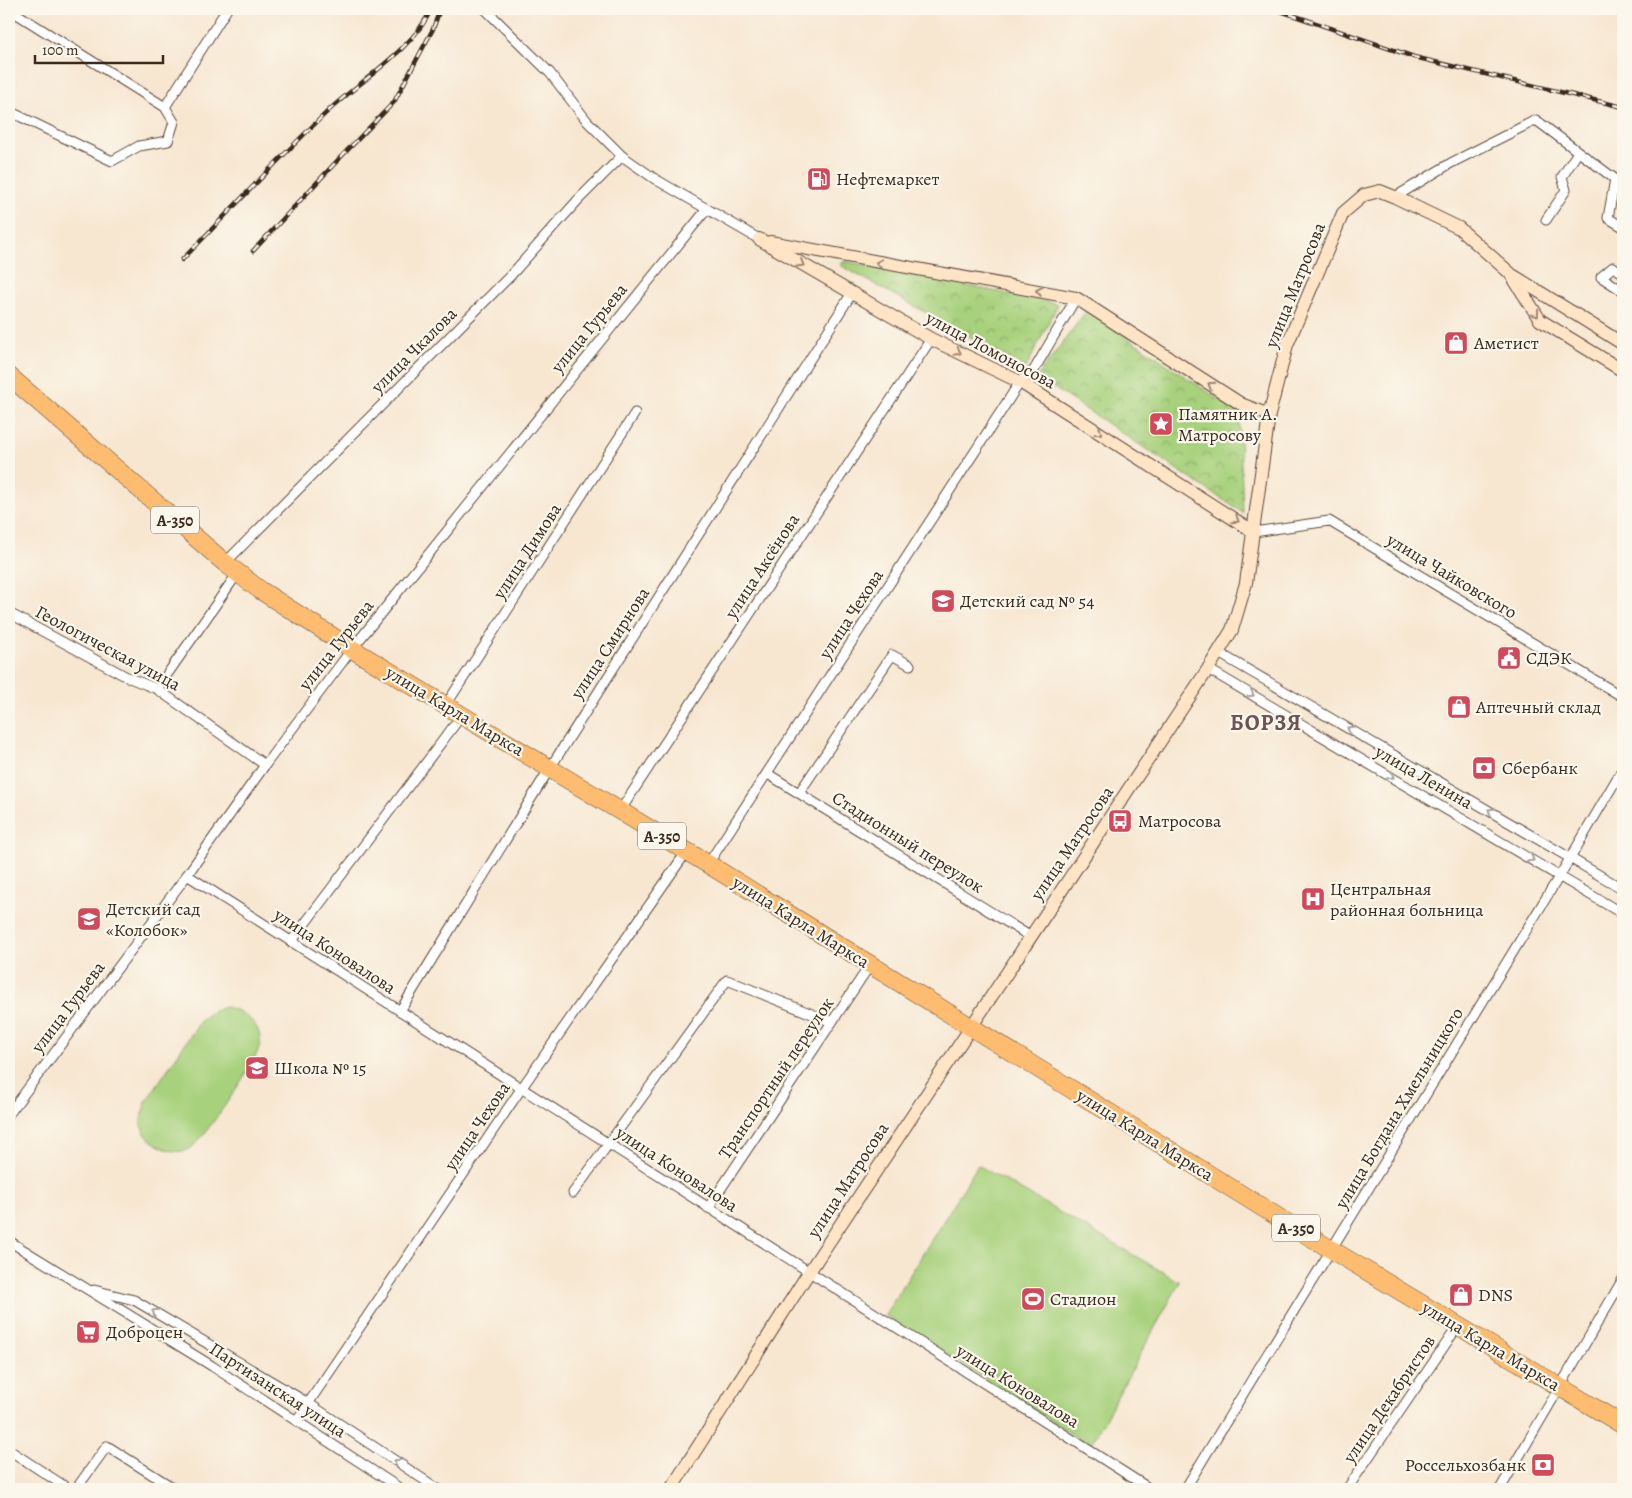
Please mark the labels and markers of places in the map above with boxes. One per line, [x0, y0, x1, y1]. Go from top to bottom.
fuel station icon: Нефтемаркет [806, 166, 832, 192]
place label: Нефтемаркет [836, 167, 940, 191]
shop icon: Аметист [1443, 330, 1469, 356]
place label: Аметист [1473, 331, 1539, 355]
place label: Памятник А. Матросову [1178, 402, 1277, 447]
place icon: Памятник А. Матросову [1148, 411, 1174, 437]
school or university icon: Детский сад № 54 [930, 588, 956, 614]
place label: Детский сад № 54 [960, 589, 1094, 613]
public building icon: СДЭК [1496, 645, 1522, 671]
place label: СДЭК [1526, 646, 1572, 670]
shop icon: Аптечный склад [1446, 694, 1472, 720]
place label: Аптечный склад [1475, 695, 1601, 719]
bank icon: Сбербанк [1471, 755, 1497, 781]
place label: Сбербанк [1502, 756, 1578, 780]
bus stop icon: Матросова [1107, 808, 1133, 834]
place label: Матросова [1138, 809, 1222, 833]
place label: Центральная районная больница [1330, 877, 1484, 922]
hospital icon: Центральная районная больница [1300, 886, 1326, 912]
place label: Детский сад «Колобок» [106, 897, 200, 942]
school or university icon: Детский сад «Колобок» [76, 906, 102, 932]
school or university icon: Школа № 15 [244, 1055, 270, 1081]
place label: Школа № 15 [274, 1056, 366, 1080]
shop icon: DNS [1448, 1282, 1474, 1308]
place label: DNS [1478, 1283, 1513, 1307]
sports icon: Стадион [1020, 1286, 1046, 1312]
place label: Стадион [1050, 1287, 1117, 1311]
supermarket icon: Доброцен [75, 1319, 101, 1345]
place label: Доброцен [106, 1320, 183, 1344]
bank icon: Россельхозбанк [1530, 1452, 1556, 1478]
place label: Россельхозбанк [1405, 1453, 1526, 1477]

